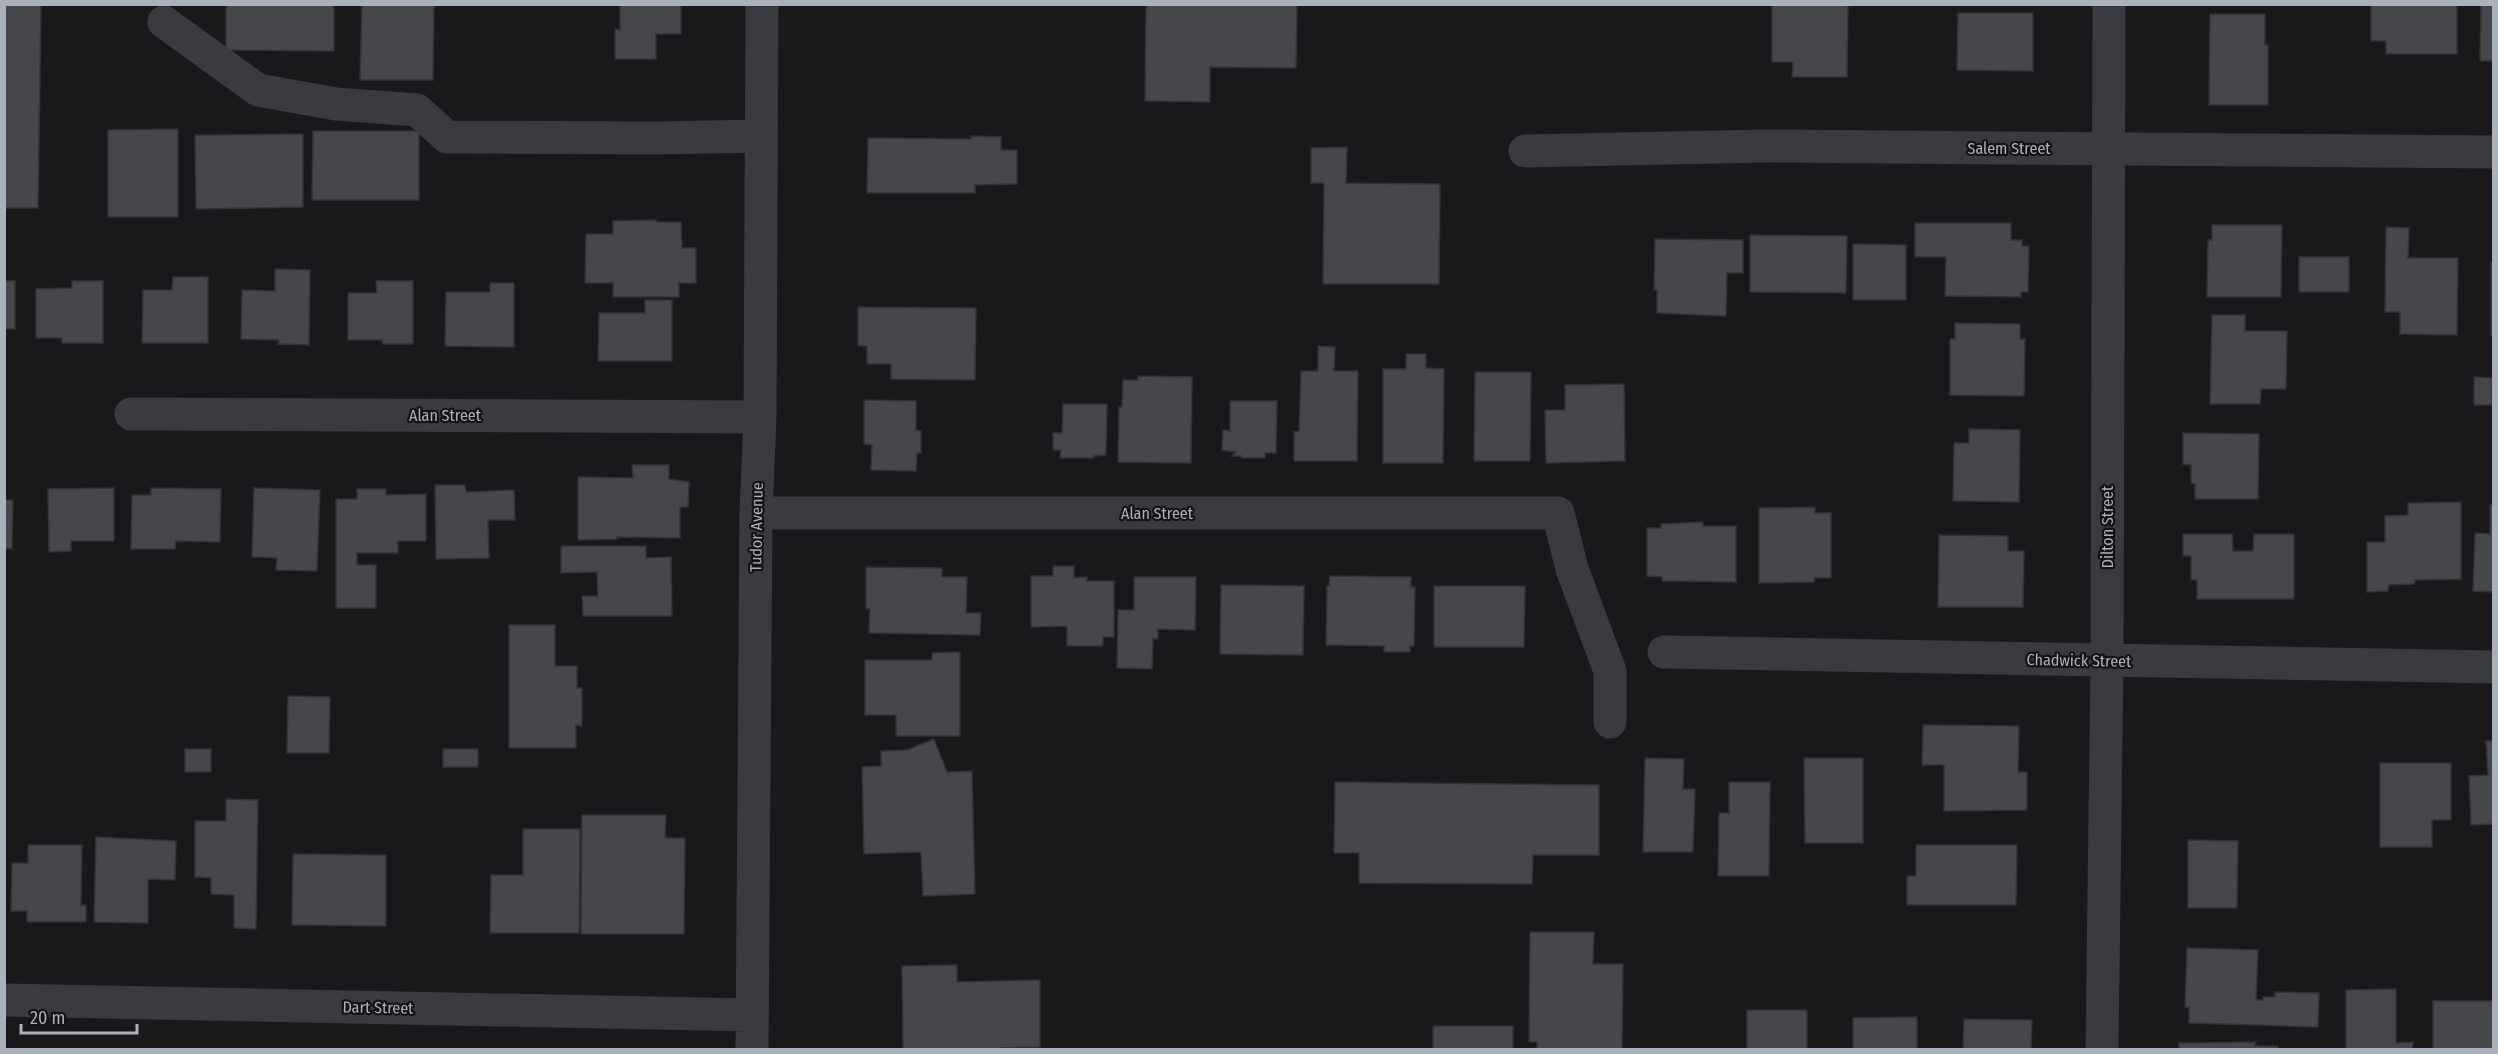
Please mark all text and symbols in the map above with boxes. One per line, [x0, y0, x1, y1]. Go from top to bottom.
street label: Salem Street [1967, 139, 2051, 158]
street label: Alan Street [409, 406, 482, 425]
street label: Tudor Avenue [746, 482, 767, 572]
street label: Dilton Street [2098, 485, 2117, 568]
street label: Alan Street [1121, 504, 1194, 523]
street label: Chadwick Street [2026, 650, 2132, 671]
scale bar [21, 997, 136, 1035]
street label: Dart Street [342, 997, 414, 1018]
text: 20 m [30, 1007, 65, 1029]

